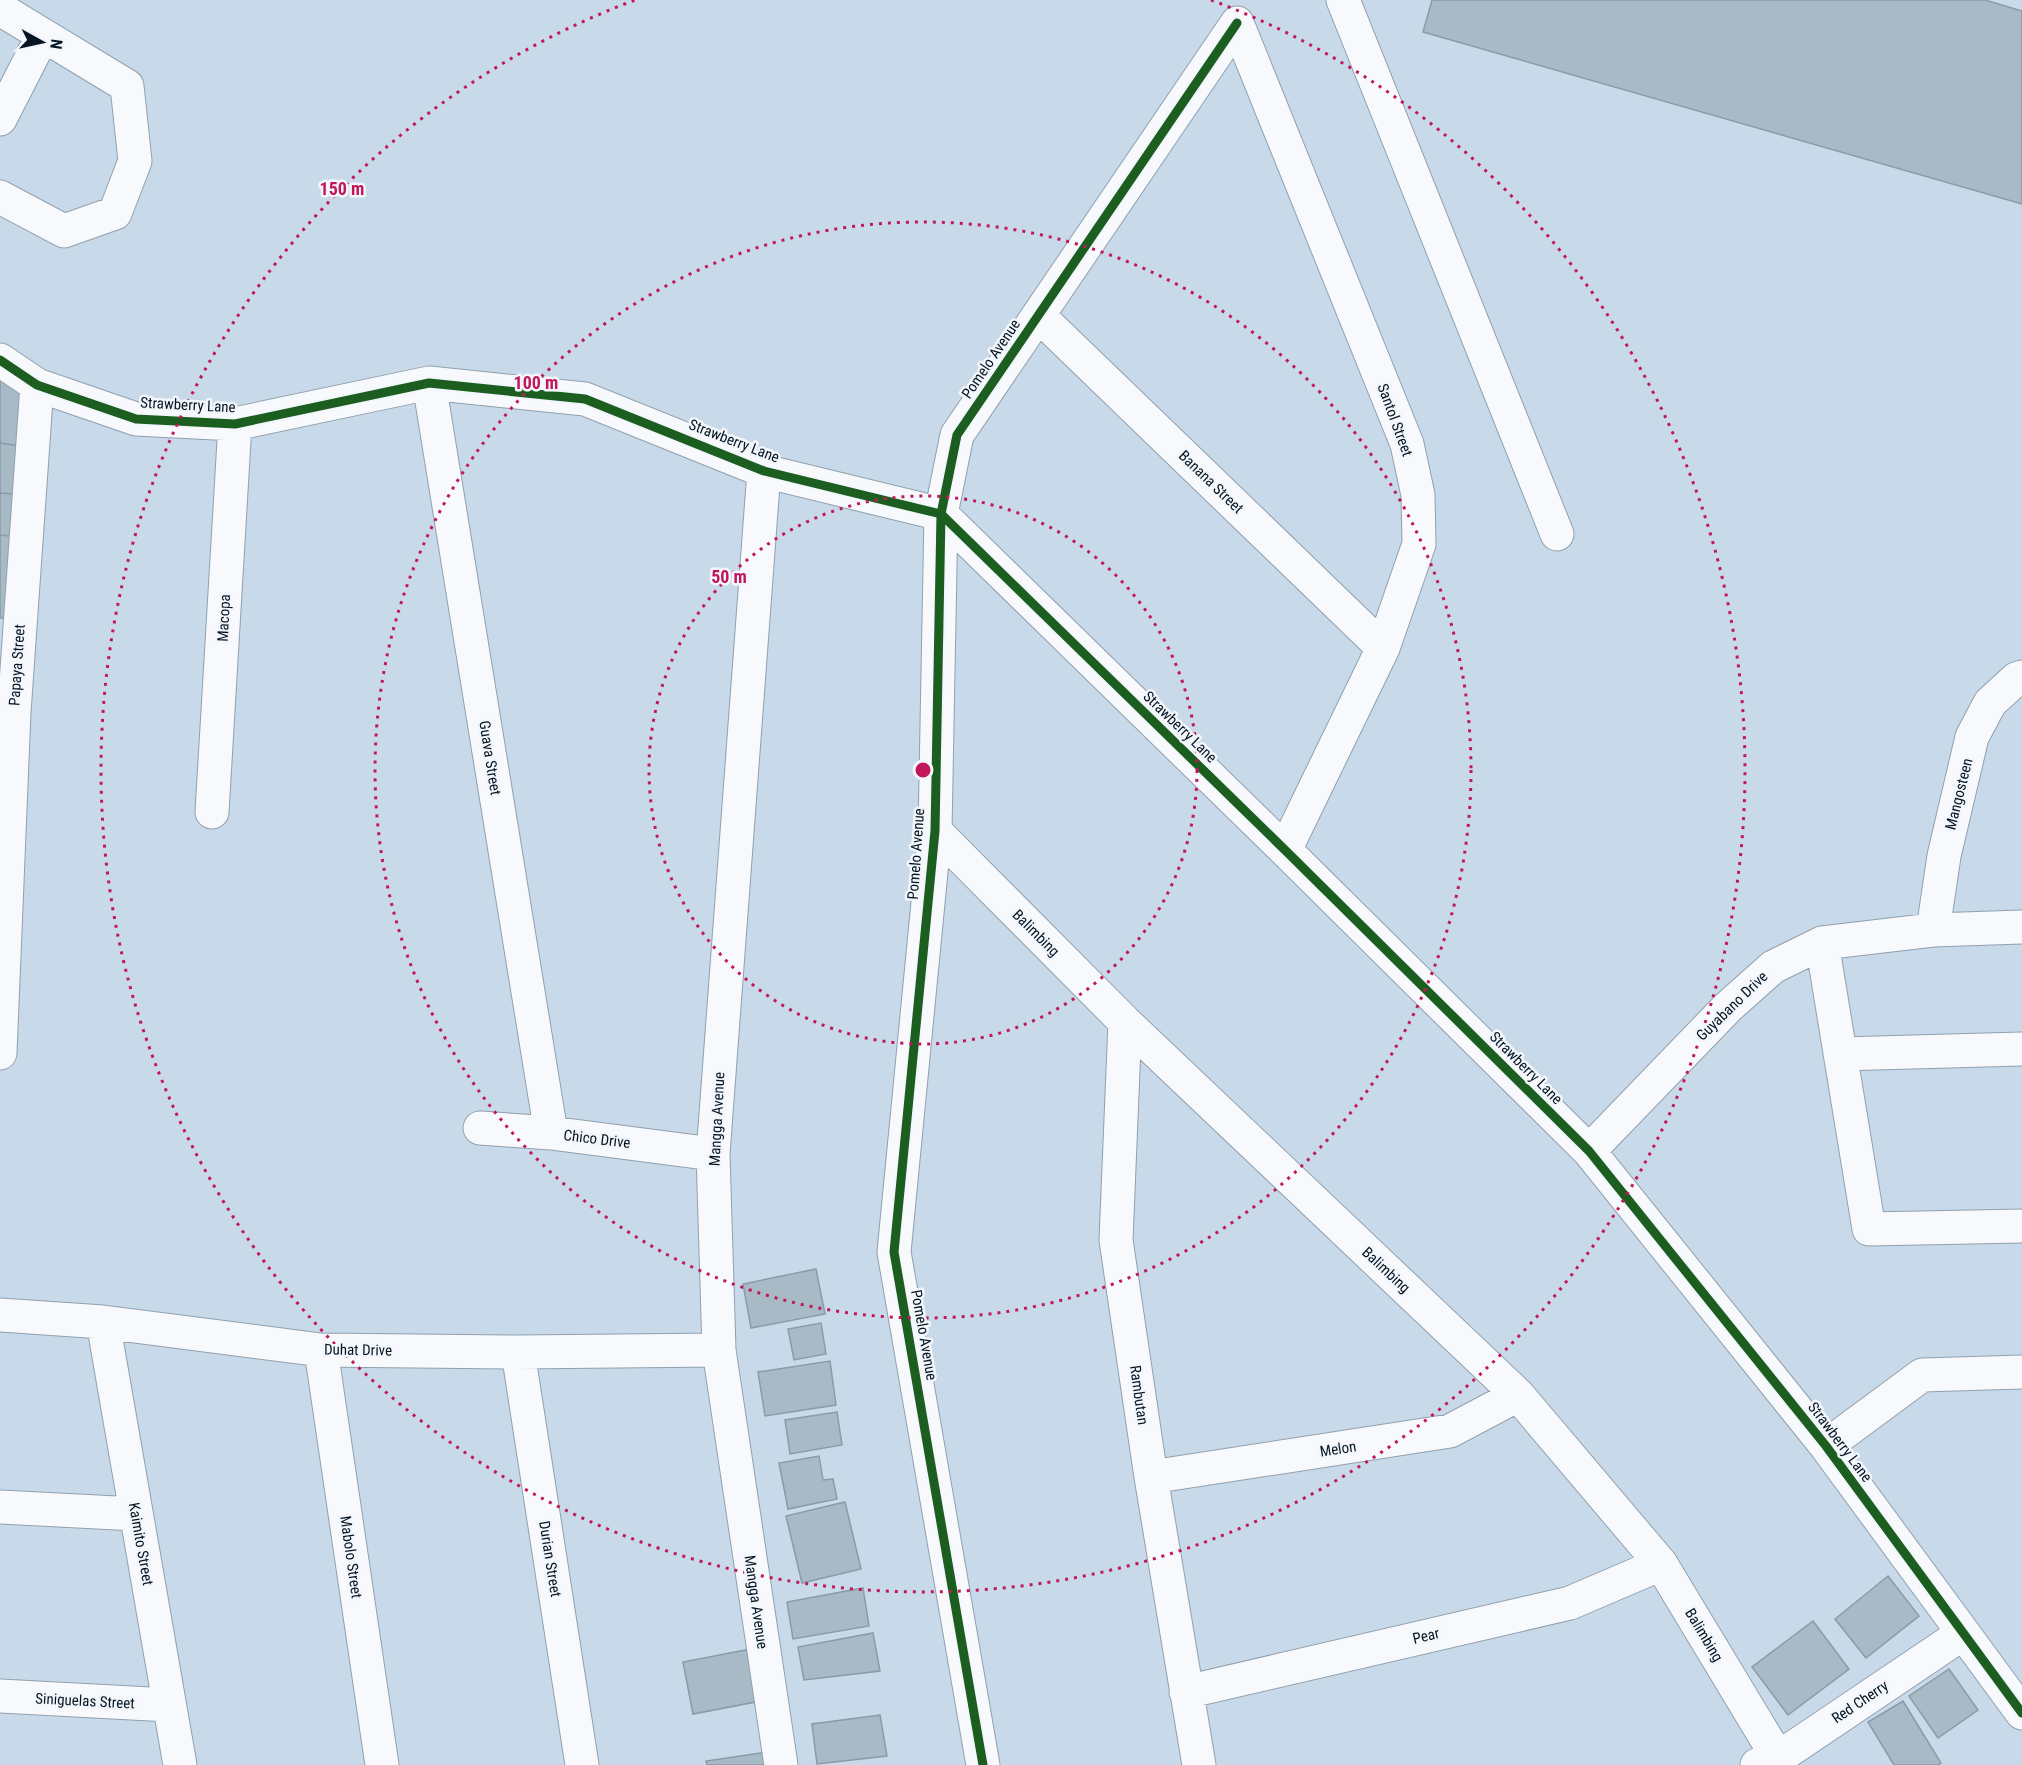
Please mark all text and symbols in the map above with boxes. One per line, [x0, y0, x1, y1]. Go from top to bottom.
north arrow [12, 12, 72, 72]
text: N [46, 38, 66, 50]
text: 150 m [320, 178, 364, 199]
street label: Pomelo Avenue [958, 316, 1024, 402]
text: 100 m [514, 372, 558, 393]
street label: Santol Street [1374, 381, 1416, 459]
street label: Strawberry Lane [140, 394, 236, 416]
street label: Strawberry Lane [686, 415, 782, 467]
street label: Banana Street [1175, 447, 1247, 517]
text: 50 m [711, 566, 747, 587]
street label: Macopa [214, 594, 234, 642]
street label: Papaya Street [5, 624, 29, 706]
street label: Strawberry Lane [1139, 687, 1221, 767]
street label: Guava Street [475, 719, 505, 797]
street label: Mangosteen [1941, 756, 1977, 832]
centre of rings [913, 760, 933, 780]
street label: Pomelo Avenue [904, 808, 928, 900]
street label: Balimbing [1009, 906, 1063, 960]
street label: Guyabano Drive [1693, 968, 1771, 1044]
street label: Strawberry Lane [1486, 1028, 1566, 1108]
street label: Mangga Avenue [706, 1071, 728, 1167]
street label: Chico Drive [563, 1126, 631, 1152]
street label: Balimbing [1358, 1243, 1414, 1297]
street label: Pomelo Avenue [907, 1288, 941, 1382]
street label: Duhat Drive [324, 1340, 392, 1360]
street label: Rambutan [1126, 1364, 1152, 1426]
street label: Strawberry Lane [1804, 1398, 1876, 1486]
street label: Melon [1319, 1437, 1357, 1461]
street label: Kaimito Street [125, 1501, 157, 1587]
street label: Mabolo Street [336, 1515, 366, 1599]
street label: Durian Street [535, 1520, 565, 1598]
street label: Mangga Avenue [741, 1554, 771, 1650]
street label: Balimbing [1681, 1605, 1727, 1665]
street label: Pear [1411, 1624, 1442, 1648]
street label: Red Cherry [1828, 1677, 1892, 1727]
street label: Siniguelas Street [35, 1689, 135, 1713]

